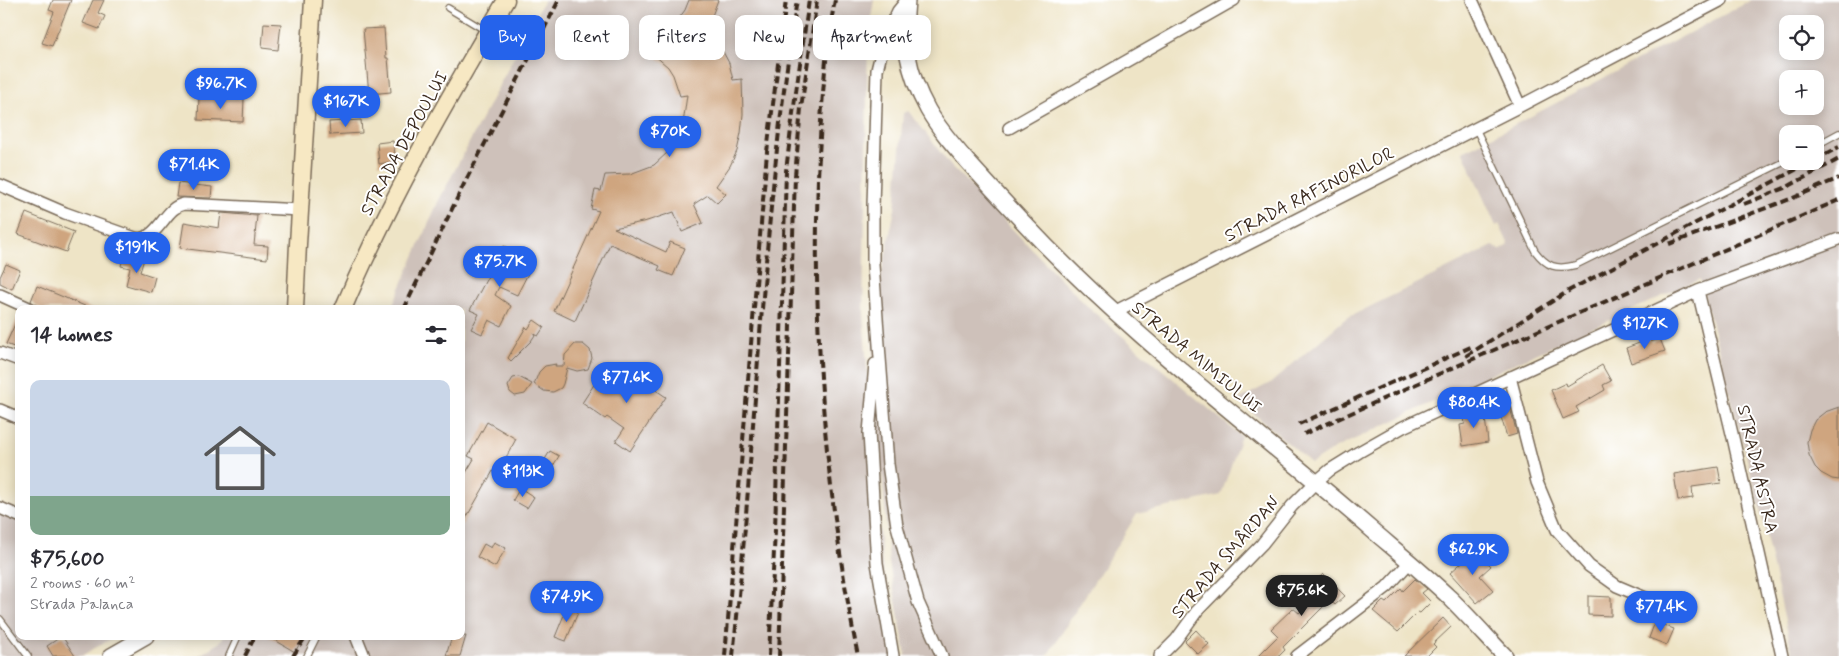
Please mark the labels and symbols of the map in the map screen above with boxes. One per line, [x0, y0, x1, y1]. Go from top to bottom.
street label: STRADA DEPOULUI [355, 67, 455, 220]
pin: $96.7K [180, 68, 262, 110]
pin: $167K [311, 86, 381, 128]
pin: $70K [640, 116, 700, 158]
street label: STRADA RAFINORILOR [1220, 142, 1398, 248]
pin: $71.4K [153, 148, 235, 191]
pin: $191K [102, 232, 172, 274]
pin: $75.7K [459, 246, 541, 288]
street label: STRADA MIMIULUI [1126, 296, 1267, 419]
pin: $127K [1610, 308, 1680, 350]
pin: $77.6K [586, 362, 668, 404]
pin: $80.4K [1433, 386, 1515, 429]
street label: STRADA ASTRA [1731, 403, 1783, 536]
pin: $113K [488, 456, 558, 498]
street label: STRADA SMÂRDAN [1166, 491, 1286, 624]
pin: $62.9K [1432, 534, 1514, 576]
pin: $75.6K [1261, 574, 1343, 617]
pin: $74.9K [526, 580, 608, 623]
pin: $77.4K [1620, 590, 1702, 633]

